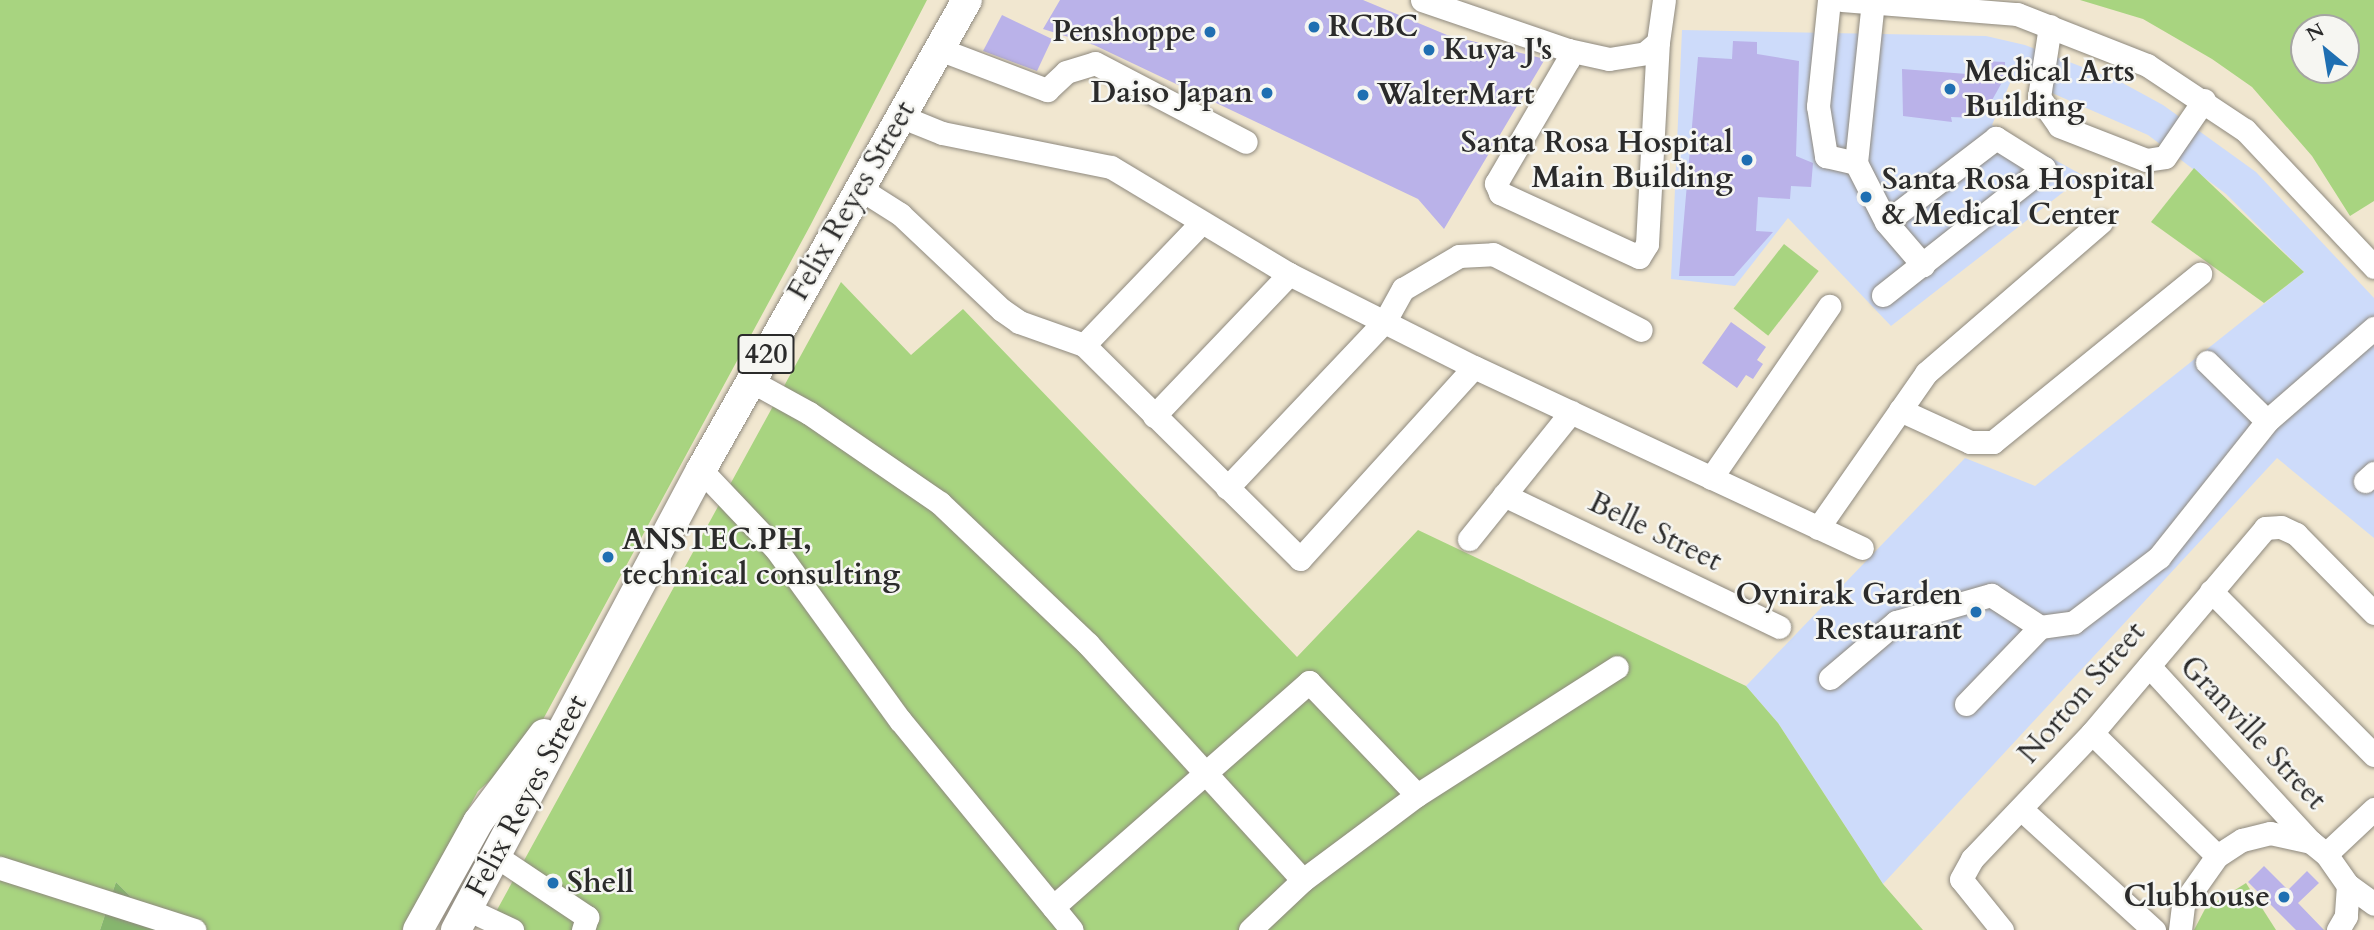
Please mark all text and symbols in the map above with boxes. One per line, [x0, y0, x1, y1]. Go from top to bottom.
place label: RCBC [1328, 9, 1418, 45]
place label: Penshoppe [1052, 14, 1196, 50]
north arrow [2290, 14, 2360, 84]
text: N [2302, 17, 2329, 48]
marker: RCBC [1306, 19, 1322, 35]
marker: Penshoppe [1202, 24, 1218, 40]
place label: Kuya J's [1443, 32, 1552, 68]
marker: Kuya J's [1421, 42, 1437, 58]
place label: Medical Arts Building [1964, 54, 2135, 124]
place label: Daiso Japan [1091, 75, 1253, 111]
place label: WalterMart [1377, 77, 1534, 113]
marker: Medical Arts Building [1942, 81, 1958, 97]
marker: Daiso Japan [1259, 85, 1275, 101]
marker: WalterMart [1355, 87, 1371, 103]
street label: Felix Reyes Street [780, 95, 924, 307]
place label: Santa Rosa Hospital Main Building [1461, 125, 1733, 196]
marker: Santa Rosa Hospital Main Building [1739, 152, 1755, 168]
place label: Santa Rosa Hospital & Medical Center [1882, 162, 2154, 232]
marker: Santa Rosa Hospital & Medical Center [1856, 187, 1876, 207]
road number: 420 [736, 330, 796, 378]
street label: Belle Street [1583, 484, 1727, 580]
place label: ANSTEC.PH, technical consulting [622, 522, 900, 592]
marker: ANSTEC.PH, technical consulting [600, 549, 616, 565]
place label: Oynirak Garden Restaurant [1736, 577, 1962, 648]
marker: Oynirak Garden Restaurant [1968, 604, 1984, 620]
street label: Norton Street [2011, 615, 2153, 771]
street label: Granville Street [2173, 649, 2333, 817]
street label: Felix Reyes Street [459, 689, 595, 903]
place label: Shell [567, 865, 634, 901]
marker: Shell [545, 875, 561, 891]
place label: Clubhouse [2123, 879, 2270, 915]
marker: Clubhouse [2276, 889, 2292, 905]

